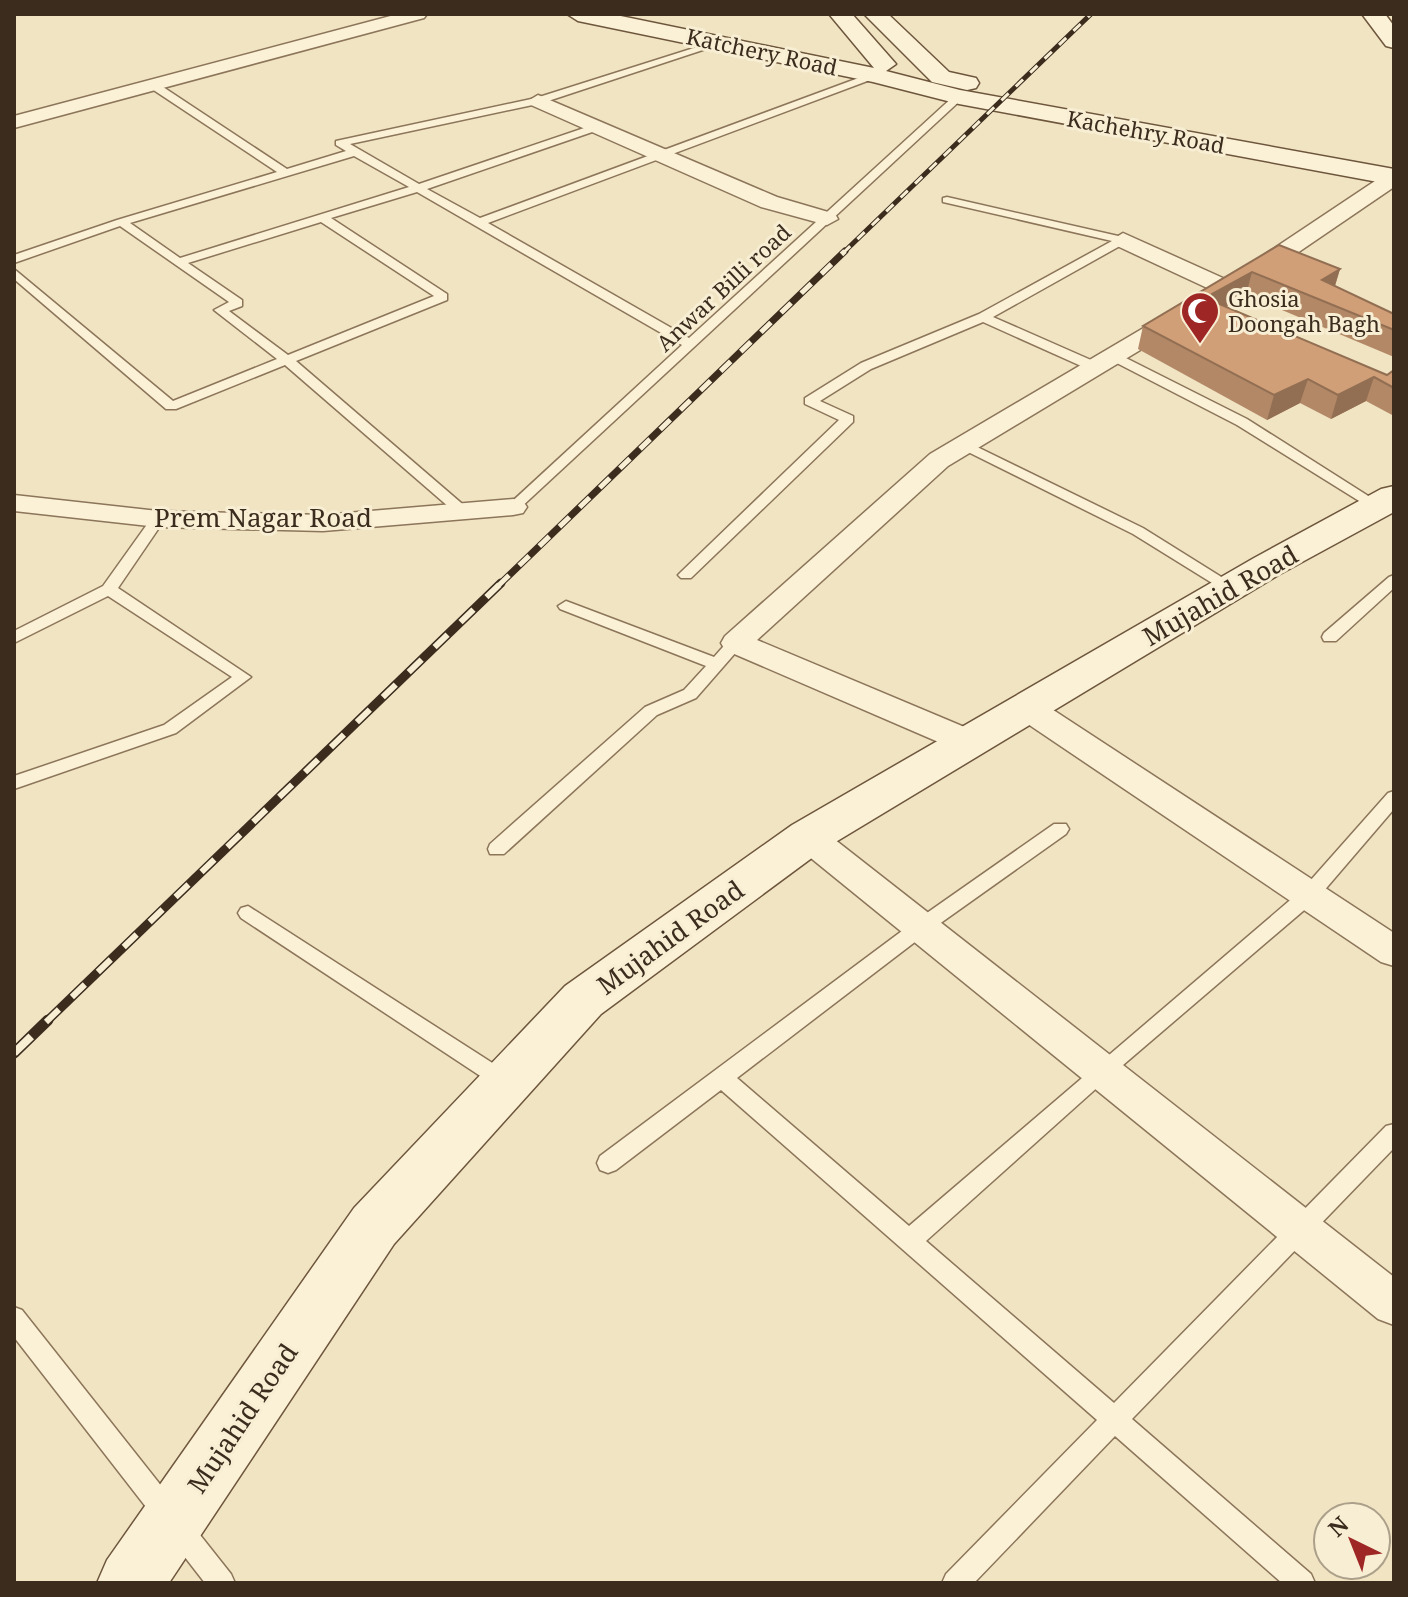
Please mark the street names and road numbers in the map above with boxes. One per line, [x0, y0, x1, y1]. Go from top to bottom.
street label: Katchery Road [684, 20, 841, 82]
street label: Kachehry Road [1065, 102, 1228, 160]
street label: Anwar Billi road [649, 216, 797, 357]
street label: Prem Nagar Road [154, 499, 372, 535]
street label: Mujahid Road [1136, 536, 1304, 654]
street label: Mujahid Road [589, 871, 751, 1003]
street label: Mujahid Road [179, 1336, 305, 1500]

